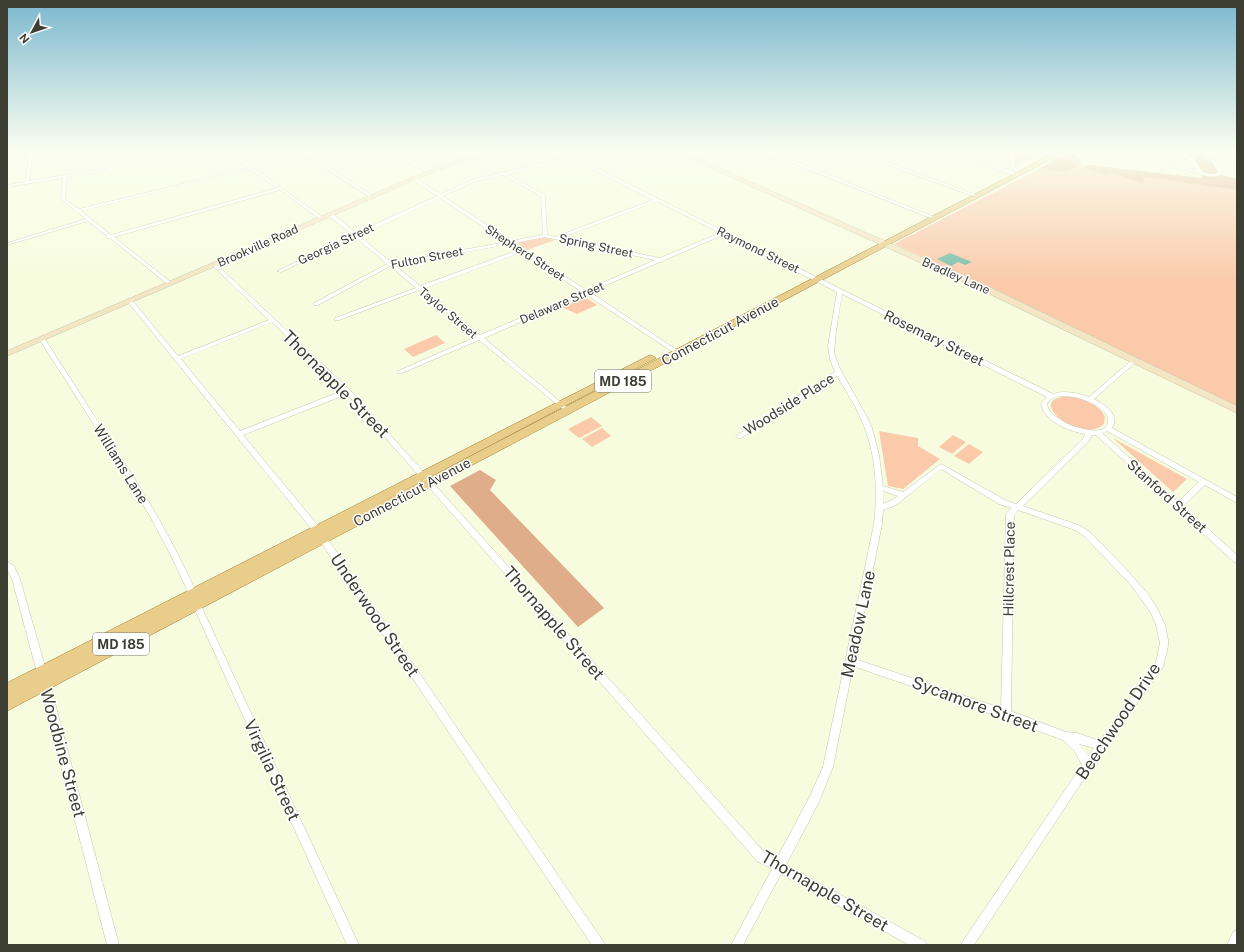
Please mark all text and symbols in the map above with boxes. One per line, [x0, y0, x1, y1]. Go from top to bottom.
north arrow [12, 12, 52, 52]
text: N [17, 31, 32, 46]
street label: Georgia Street [296, 220, 376, 268]
street label: Brookville Road [215, 222, 301, 270]
street label: Shepherd Street [482, 222, 568, 284]
street label: Raymond Street [714, 224, 802, 276]
street label: Spring Street [558, 231, 635, 261]
street label: Fulton Street [390, 244, 465, 272]
street label: Bradley Lane [920, 255, 992, 297]
street label: Delaware Street [518, 279, 607, 327]
street label: Taylor Street [416, 284, 480, 342]
street label: Connecticut Avenue [659, 293, 781, 369]
street label: Rosemary Street [881, 307, 987, 369]
street label: Thornapple Street [278, 326, 394, 442]
road number: MD 185 [595, 370, 651, 392]
street label: Woodside Place [741, 370, 837, 438]
street label: Williams Lane [90, 421, 152, 507]
street label: Connecticut Avenue [351, 454, 473, 530]
street label: Stanford Street [1124, 456, 1210, 536]
street label: Hillcrest Place [1000, 521, 1018, 617]
street label: Underwood Street [326, 549, 424, 681]
street label: Thornapple Street [499, 562, 609, 684]
street label: Meadow Lane [837, 569, 879, 679]
road number: MD 185 [93, 633, 149, 655]
street label: Beechwood Drive [1072, 659, 1164, 783]
street label: Sycamore Street [909, 672, 1041, 736]
street label: Woodbine Street [36, 686, 90, 820]
street label: Virgilia Street [240, 716, 304, 824]
street label: Thornapple Street [758, 846, 892, 936]

